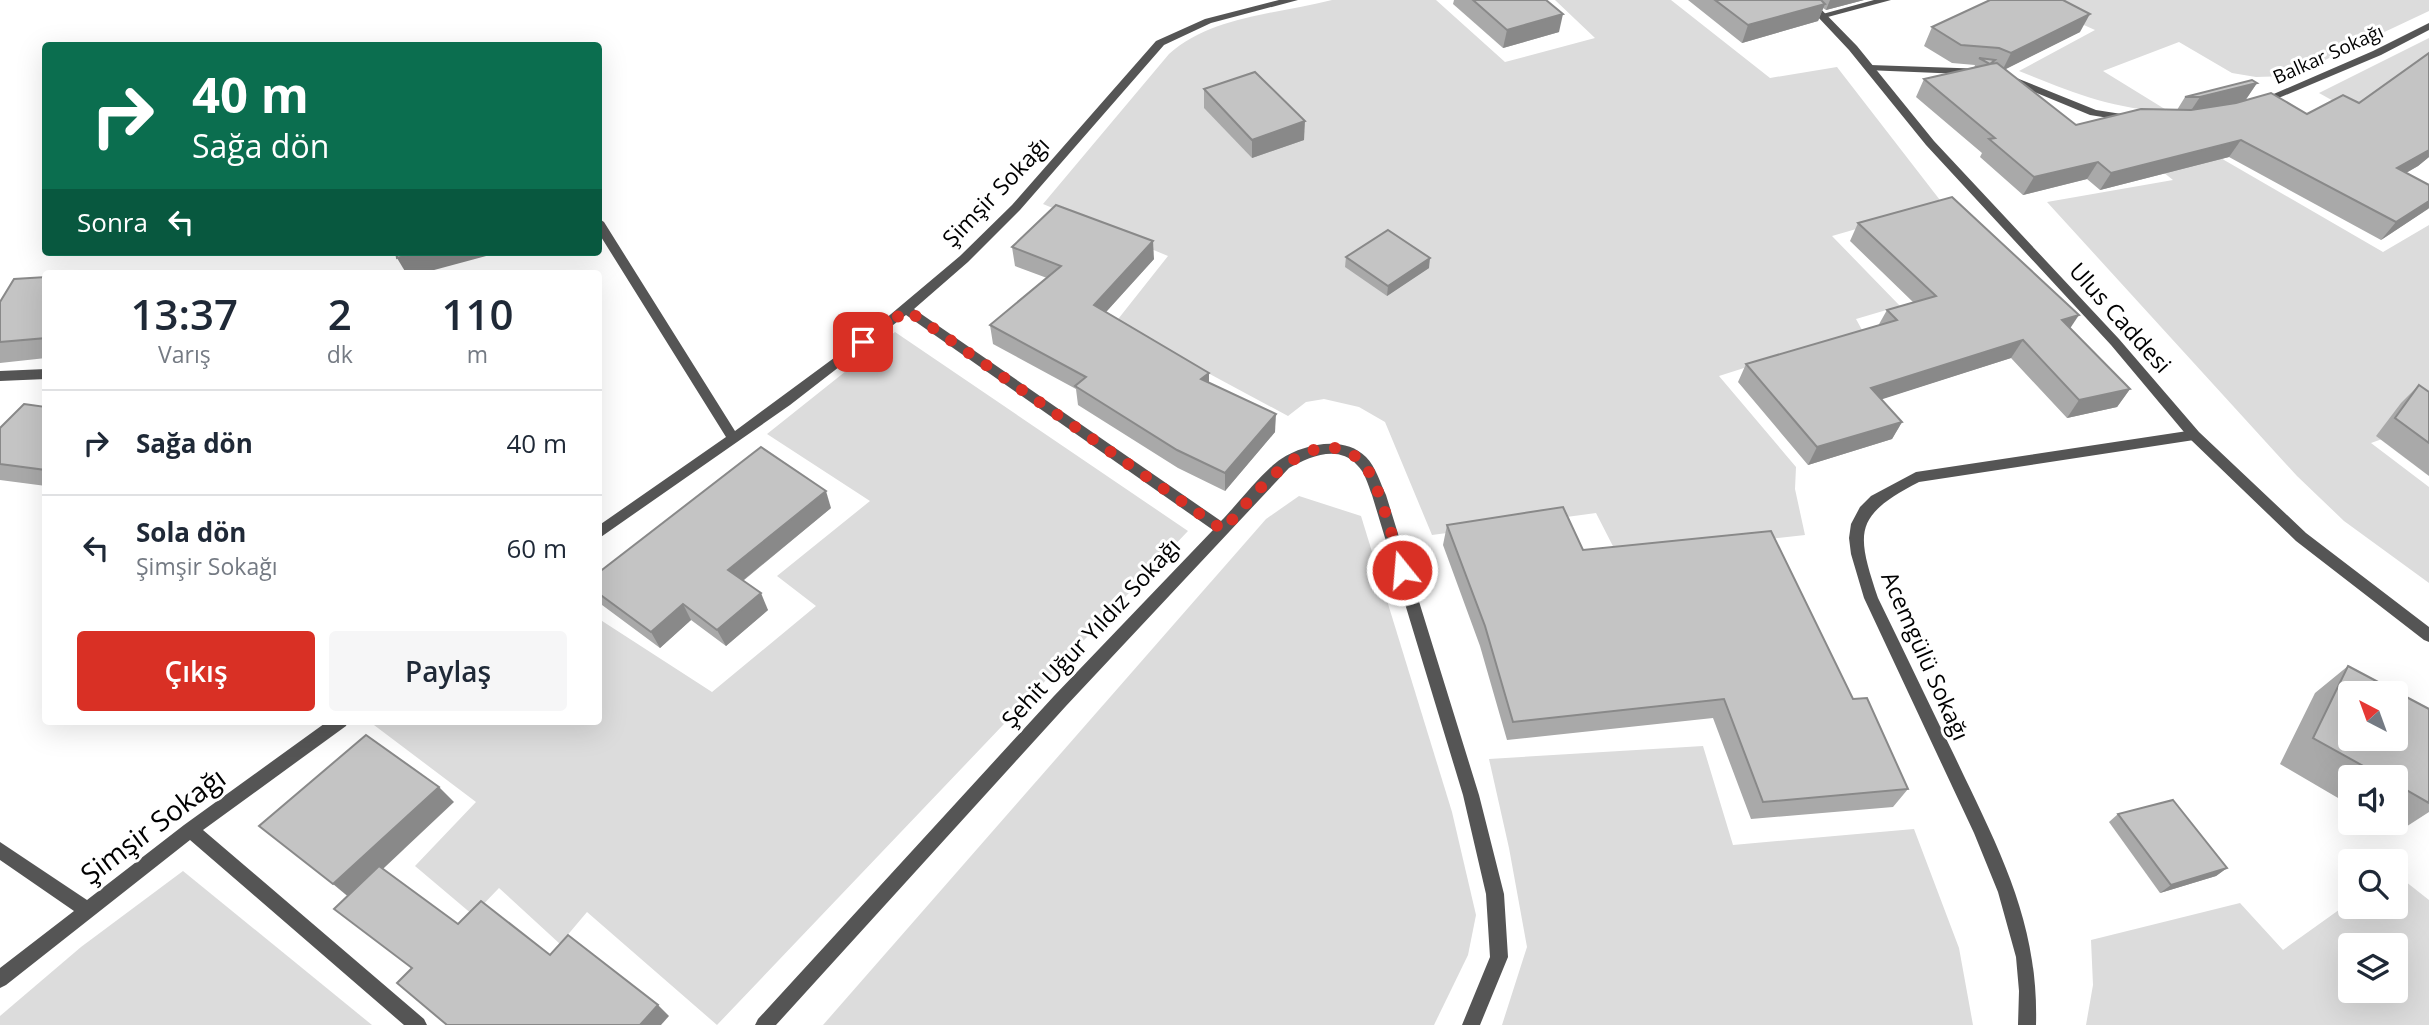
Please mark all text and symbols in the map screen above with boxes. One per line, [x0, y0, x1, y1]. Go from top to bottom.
street label: Balkar Sokağı [2269, 18, 2387, 90]
text: 40 m [192, 61, 309, 127]
icon: right [77, 70, 168, 161]
text: Sağa dön [192, 124, 329, 167]
street label: Şimşir Sokağı [935, 129, 1056, 253]
icon: left [162, 203, 200, 241]
text: Sonra [77, 204, 148, 240]
street label: Ulus Caddesi [2062, 255, 2179, 380]
text: 13:37 [131, 285, 238, 342]
text: 2 [328, 285, 352, 342]
text: 110 [441, 285, 513, 342]
pin [833, 312, 893, 372]
icon: arrive [844, 323, 882, 361]
text: Varış [158, 338, 211, 370]
text: dk [327, 338, 353, 370]
text: m [467, 338, 488, 370]
icon: right [77, 424, 115, 462]
text: Sağa dön [136, 425, 253, 461]
text: 40 m [506, 425, 567, 461]
text: Sola dön [136, 514, 246, 550]
icon: left [77, 529, 115, 567]
text: 60 m [506, 530, 567, 566]
street label: Şehit Uğur Yıldız Sokağı [994, 530, 1187, 734]
position arrow [1365, 533, 1439, 607]
text: Şimşir Sokağı [136, 550, 277, 582]
street label: Acemgülü Sokağı [1874, 566, 1978, 745]
button: Çıkış [77, 631, 315, 711]
button: Paylaş [329, 631, 567, 711]
north arrow [2338, 681, 2408, 751]
map controls [2338, 681, 2408, 1003]
street label: Şimşir Sokağı [72, 758, 233, 892]
button: sound [2338, 765, 2408, 835]
button: search [2338, 849, 2408, 919]
button: layers [2338, 933, 2408, 1003]

